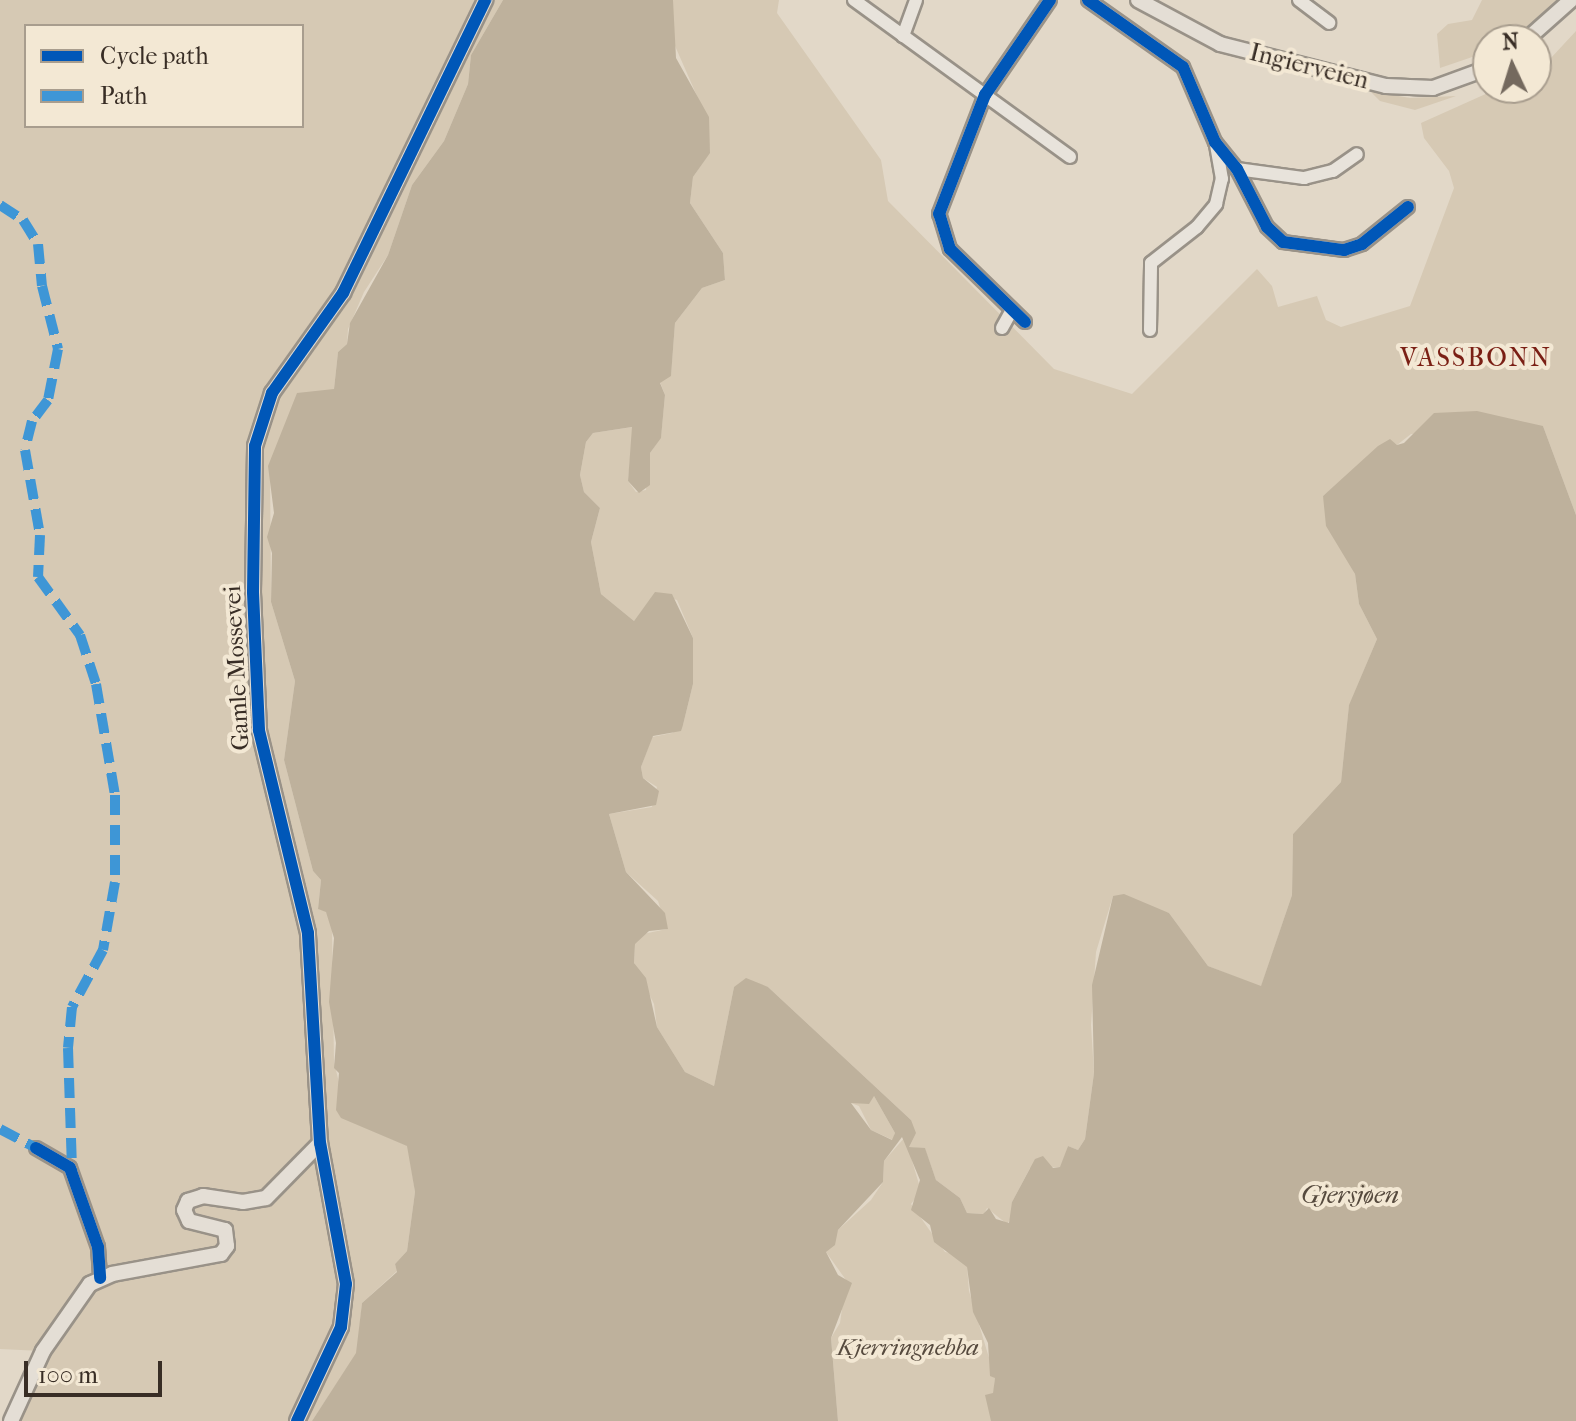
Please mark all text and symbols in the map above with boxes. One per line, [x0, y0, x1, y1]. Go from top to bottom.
legend [24, 24, 304, 128]
north arrow [1472, 24, 1552, 104]
text: N [1501, 29, 1520, 56]
street label: Ingierveien [1247, 38, 1371, 96]
text: Cycle path [100, 42, 209, 70]
text: Path [100, 82, 147, 110]
district label: VASSBONN [1400, 342, 1552, 374]
street label: Gamle Mossevei [218, 585, 256, 751]
water label: Gjersjøen [1301, 1179, 1399, 1211]
park label: Kjerringnebba [837, 1334, 979, 1362]
scale bar [28, 1345, 166, 1395]
text: 100 m [38, 1361, 98, 1389]

